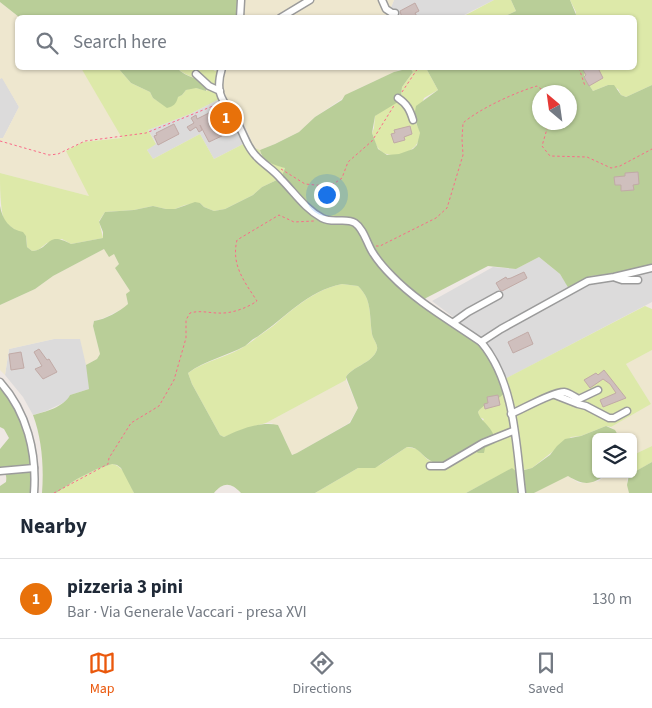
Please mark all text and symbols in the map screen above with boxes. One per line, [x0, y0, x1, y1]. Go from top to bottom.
search box [15, 15, 637, 70]
icon: search [33, 29, 61, 57]
text: Search here [73, 29, 167, 56]
north arrow [532, 85, 577, 130]
pin: 1 [210, 99, 242, 137]
your location [314, 182, 340, 208]
map controls [592, 433, 637, 478]
button: layers [592, 433, 637, 478]
text: Nearby [20, 511, 87, 541]
text: pizzeria 3 pini [67, 574, 183, 601]
text: 1 [32, 588, 40, 610]
text: 130 m [592, 588, 632, 610]
text: Bar · Via Generale Vaccari - presa XVI [67, 601, 307, 623]
tab: Map [88, 649, 116, 699]
tab: Directions [292, 649, 352, 699]
tab: Saved [528, 649, 564, 699]

